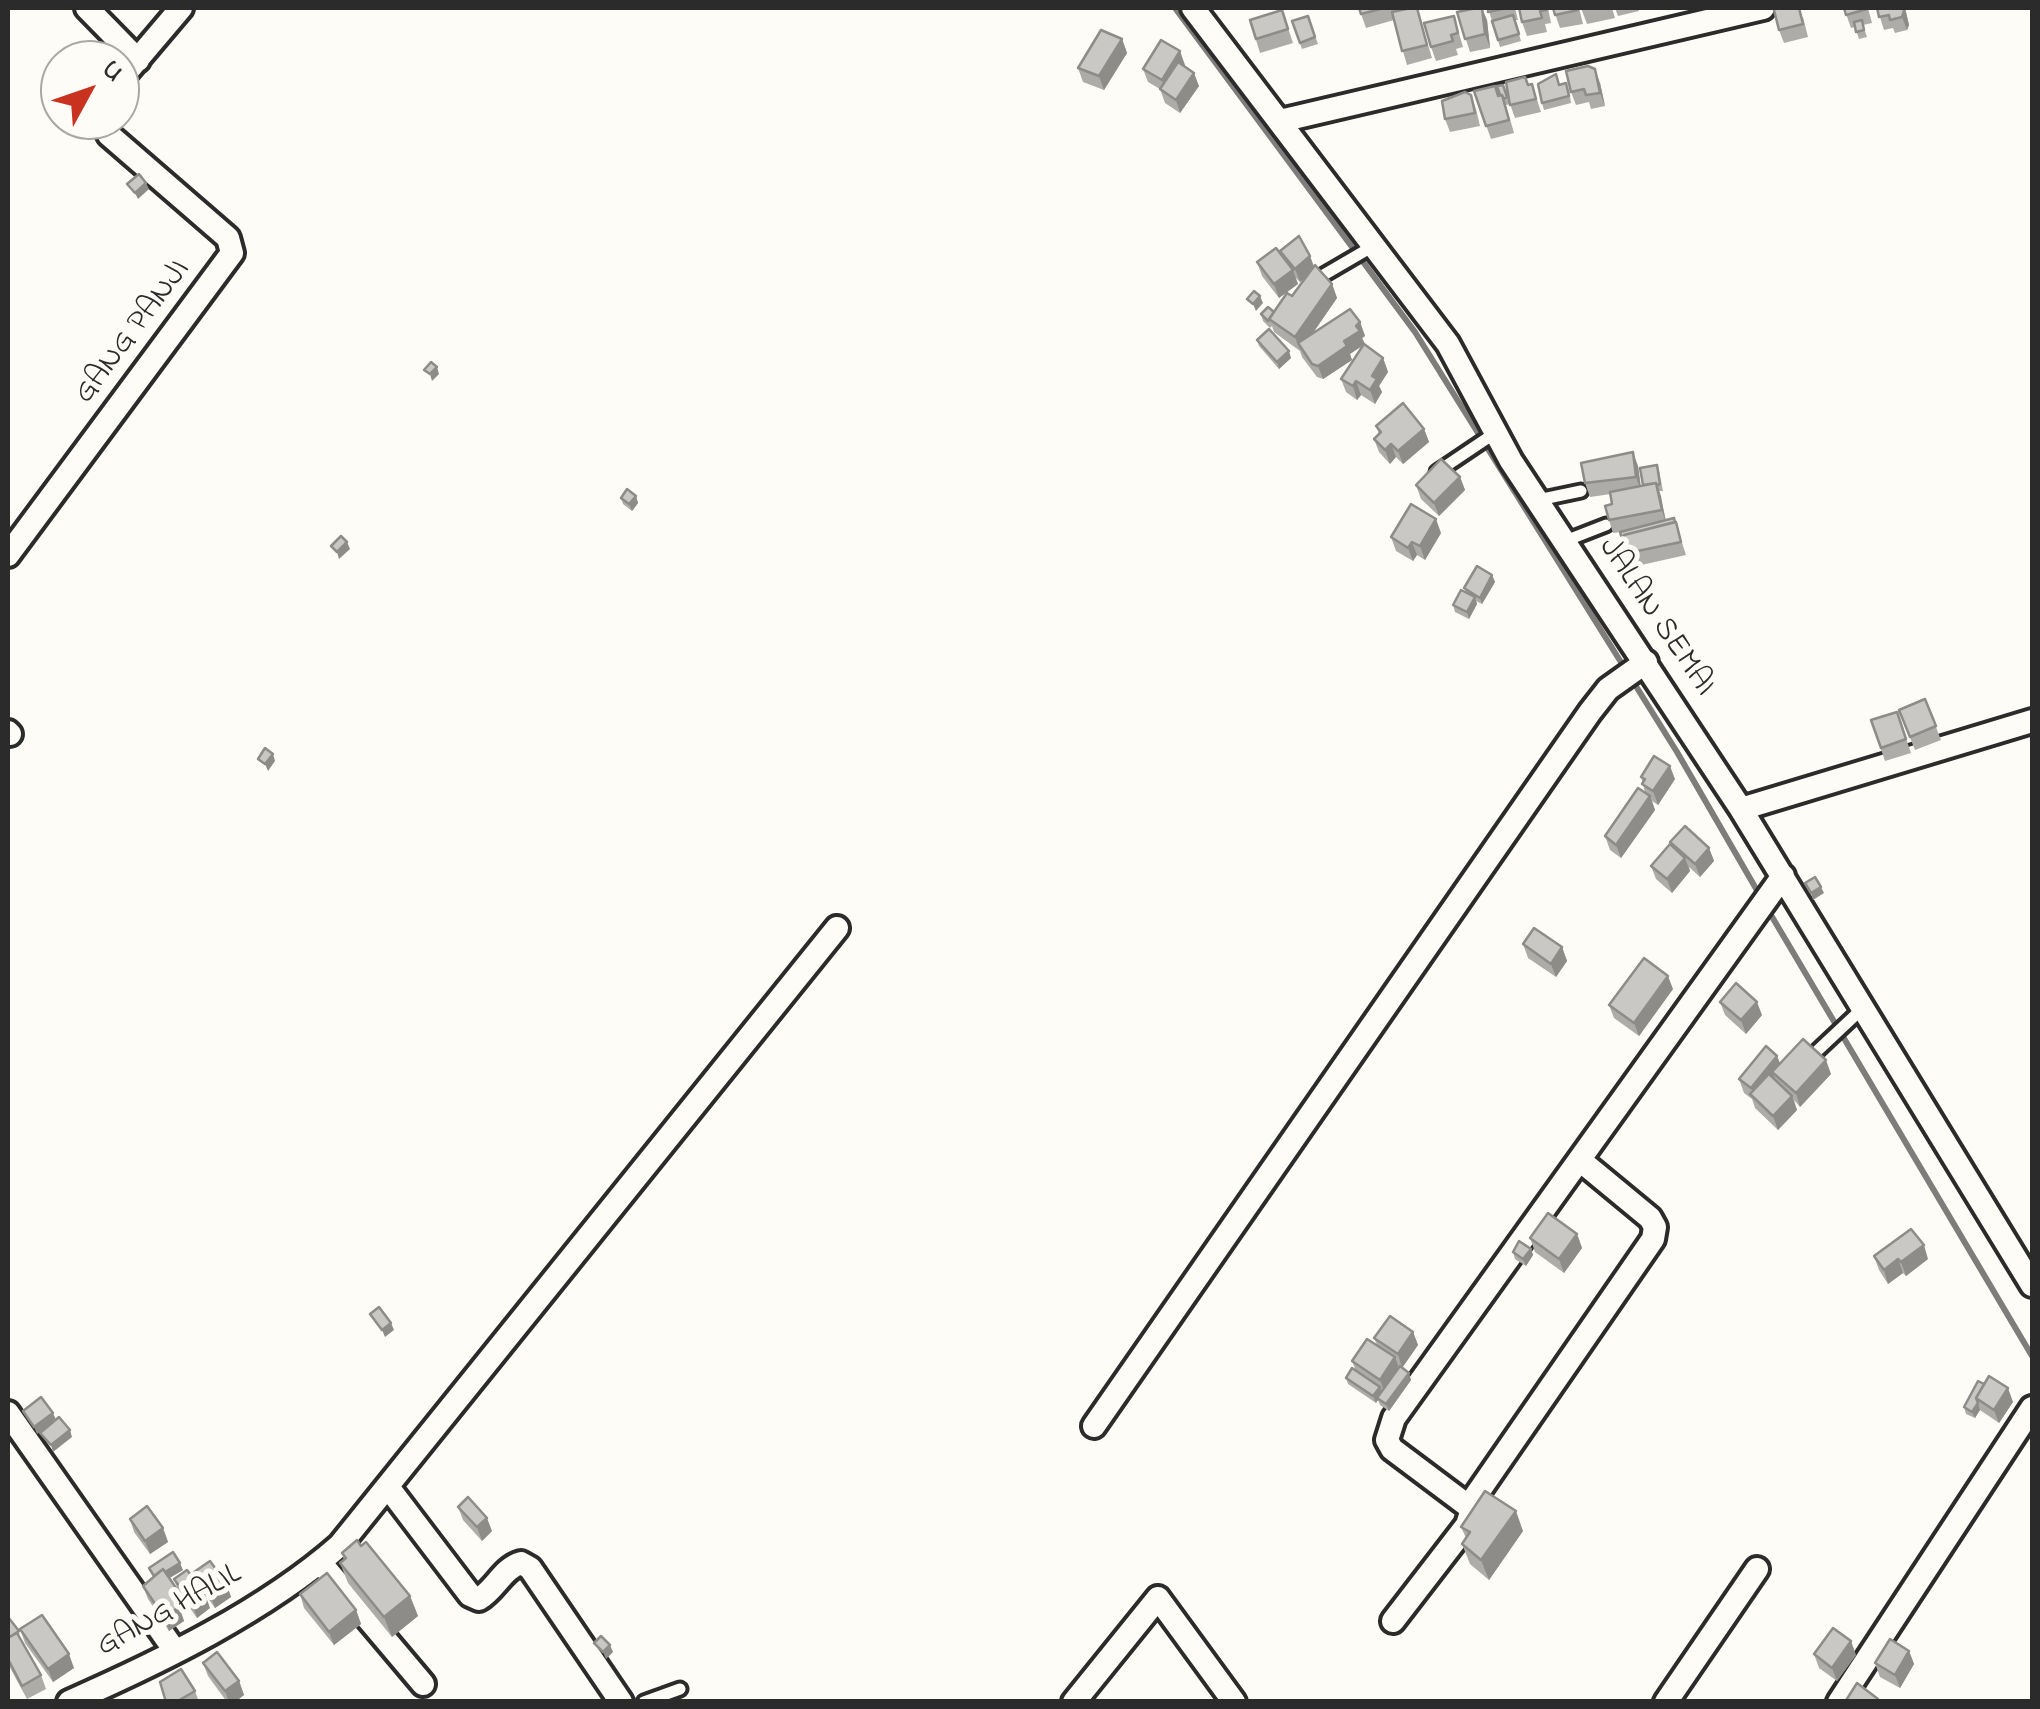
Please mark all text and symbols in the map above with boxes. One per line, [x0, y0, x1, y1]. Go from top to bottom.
north arrow [40, 40, 140, 140]
text: U [90, 52, 133, 92]
street label: GANG PANJI [67, 253, 201, 413]
street label: JALAN SEMAI [1588, 531, 1722, 705]
street label: GANG HALIL [91, 1557, 249, 1667]

